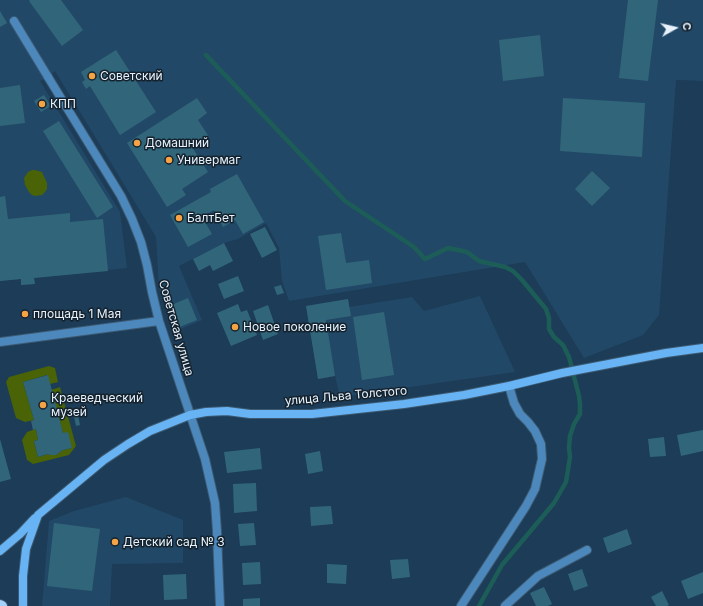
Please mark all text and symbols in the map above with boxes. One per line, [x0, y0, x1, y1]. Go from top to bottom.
north arrow [655, 8, 695, 48]
text: С [679, 21, 694, 31]
place label: Советский [100, 69, 163, 83]
marker: Советский [87, 71, 97, 81]
place label: КПП [50, 97, 76, 111]
marker: КПП [37, 99, 47, 109]
place label: Домашний [145, 136, 209, 150]
marker: Домашний [132, 138, 142, 148]
place label: Универмаг [177, 153, 241, 167]
marker: Универмаг [164, 155, 174, 165]
place label: БалтБет [187, 211, 235, 225]
marker: БалтБет [174, 213, 184, 223]
street label: Советская улица [155, 278, 197, 378]
place label: площадь 1 Мая [33, 307, 121, 321]
marker: площадь 1 Мая [20, 309, 30, 319]
place label: Новое поколение [243, 320, 346, 334]
marker: Новое поколение [230, 322, 240, 332]
street label: улица Льва Толстого [284, 383, 408, 409]
place label: Краеведческий музей [51, 391, 143, 419]
marker: Краеведческий музей [38, 400, 48, 410]
place label: Детский сад № 3 [123, 535, 225, 549]
marker: Детский сад № 3 [110, 537, 120, 547]

